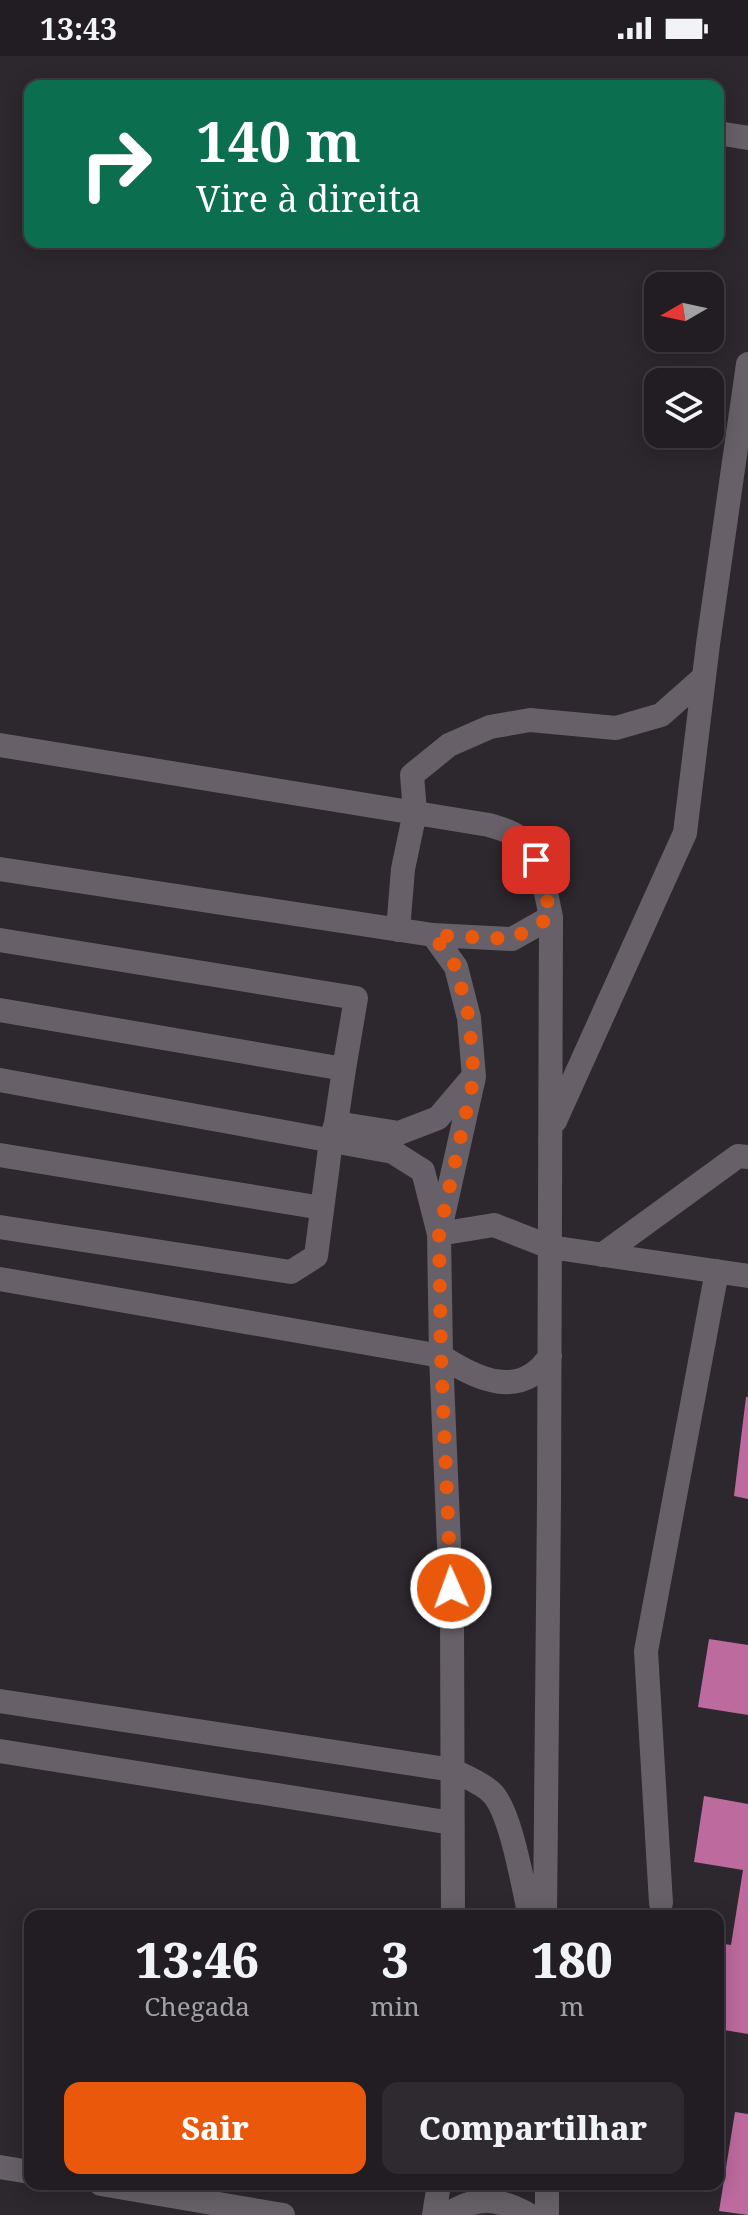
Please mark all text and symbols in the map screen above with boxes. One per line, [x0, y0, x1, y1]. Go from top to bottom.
text: 13:43 [40, 8, 117, 49]
text: 140 m [196, 102, 361, 178]
icon: right [64, 112, 168, 216]
text: Vire à direita [196, 174, 421, 223]
north arrow [644, 272, 724, 352]
map controls [644, 272, 724, 448]
button: layers [644, 368, 724, 448]
pin [502, 826, 570, 894]
icon: arrive [514, 838, 558, 882]
position arrow [409, 1546, 493, 1630]
text: 13:46 [135, 1927, 259, 1992]
text: 3 [381, 1927, 409, 1992]
text: 180 [531, 1927, 613, 1992]
text: Chegada [144, 1988, 250, 2024]
text: min [370, 1988, 420, 2024]
text: m [560, 1988, 584, 2024]
button: Sair [64, 2082, 366, 2174]
button: Compartilhar [382, 2082, 684, 2174]

